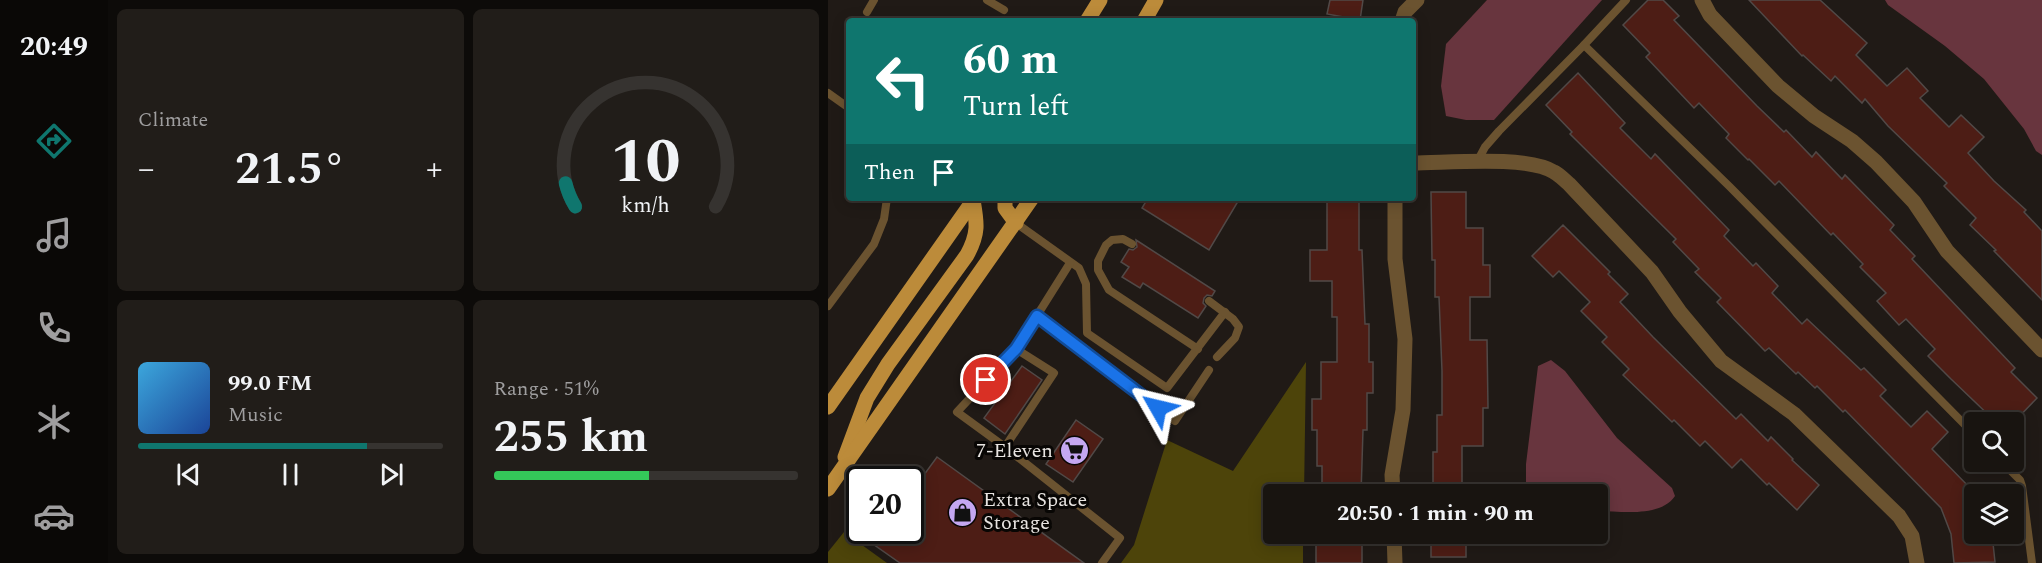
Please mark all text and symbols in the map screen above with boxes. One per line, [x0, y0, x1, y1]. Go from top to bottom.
text: 20:49 [20, 26, 88, 68]
text: 60 m [963, 29, 1058, 92]
icon: left [864, 42, 942, 120]
text: Turn left [963, 86, 1069, 128]
text: Climate [138, 105, 208, 135]
text: 10 [611, 115, 681, 210]
icon: directions [33, 120, 75, 162]
text: 21.5° [235, 135, 345, 204]
text: − [138, 144, 155, 194]
text: + [426, 144, 442, 194]
text: Then [864, 156, 915, 189]
icon: arrive [927, 156, 960, 189]
text: km/h [622, 189, 670, 222]
icon: music [33, 214, 75, 256]
icon: phone [33, 307, 75, 349]
pin [960, 354, 1011, 405]
icon: arrive [969, 363, 1002, 396]
text: 99.0 FM [228, 367, 312, 400]
text: Range · 51% [494, 374, 599, 404]
position arrow [1126, 376, 1190, 440]
text: Music [228, 400, 283, 430]
icon: climate [33, 401, 75, 443]
text: 255 km [494, 403, 648, 472]
map controls [1964, 412, 2024, 544]
button: search [1964, 412, 2024, 472]
supermarket icon: 7-Eleven [1058, 435, 1090, 467]
place label: 7-Eleven [976, 436, 1053, 466]
icon: previous [172, 458, 205, 491]
icon: pause [274, 458, 307, 491]
icon: next [375, 458, 408, 491]
speed limit sign: 20 [846, 466, 924, 544]
button: layers [1964, 484, 2024, 544]
place label: Extra Space Storage [983, 485, 1087, 538]
icon: car [33, 495, 75, 537]
shop icon: Extra Space Storage [946, 496, 978, 528]
text: 20:50 · 1 min · 90 m [1337, 497, 1534, 530]

